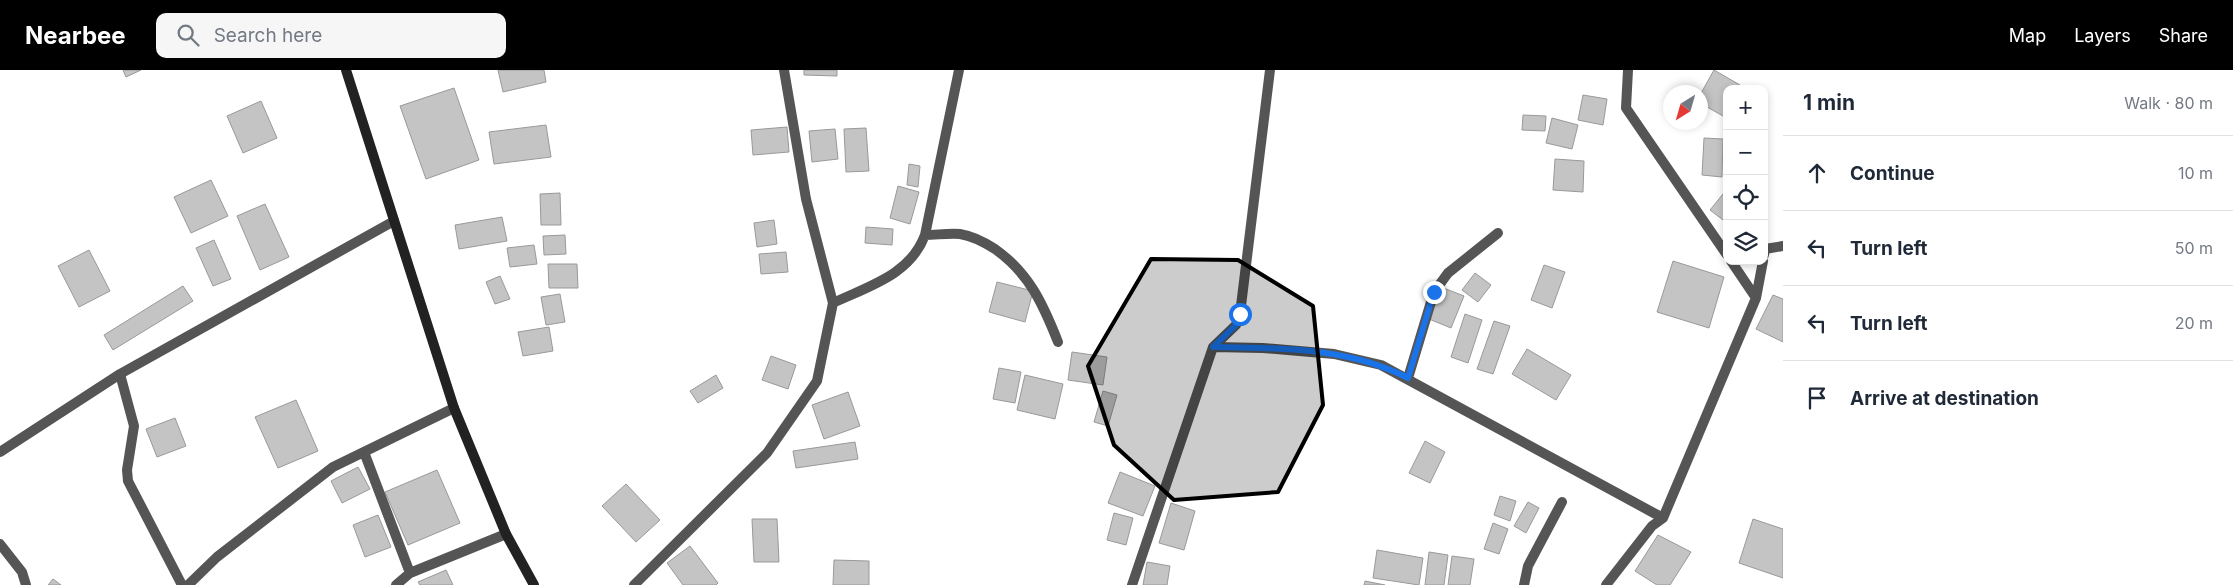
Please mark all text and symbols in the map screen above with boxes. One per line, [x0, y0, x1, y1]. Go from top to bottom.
search box [156, 13, 506, 58]
text: Nearbee [25, 21, 126, 50]
icon: search [174, 21, 202, 49]
text: Search here [214, 24, 322, 47]
text: Map [2009, 25, 2046, 46]
text: Layers [2074, 25, 2131, 46]
text: Share [2159, 25, 2208, 46]
north arrow [1663, 85, 1708, 130]
map controls [1723, 85, 1768, 265]
button: + [1723, 85, 1768, 130]
text: 1 min [1803, 90, 1855, 115]
text: Walk · 80 m [2124, 93, 2213, 113]
button: − [1723, 130, 1768, 175]
icon: ahead [1803, 159, 1831, 187]
text: Continue [1850, 162, 1935, 185]
text: 10 m [2178, 163, 2213, 183]
button: locate [1723, 175, 1768, 220]
button: layers [1723, 220, 1768, 265]
icon: left [1803, 234, 1831, 262]
text: Turn left [1850, 237, 1928, 260]
text: 50 m [2175, 238, 2213, 258]
route end [1423, 281, 1446, 304]
route start [1229, 303, 1252, 326]
icon: left [1803, 309, 1831, 337]
text: Turn left [1850, 312, 1928, 335]
text: 20 m [2175, 313, 2213, 333]
icon: arrive [1803, 384, 1831, 412]
text: Arrive at destination [1850, 387, 2039, 410]

